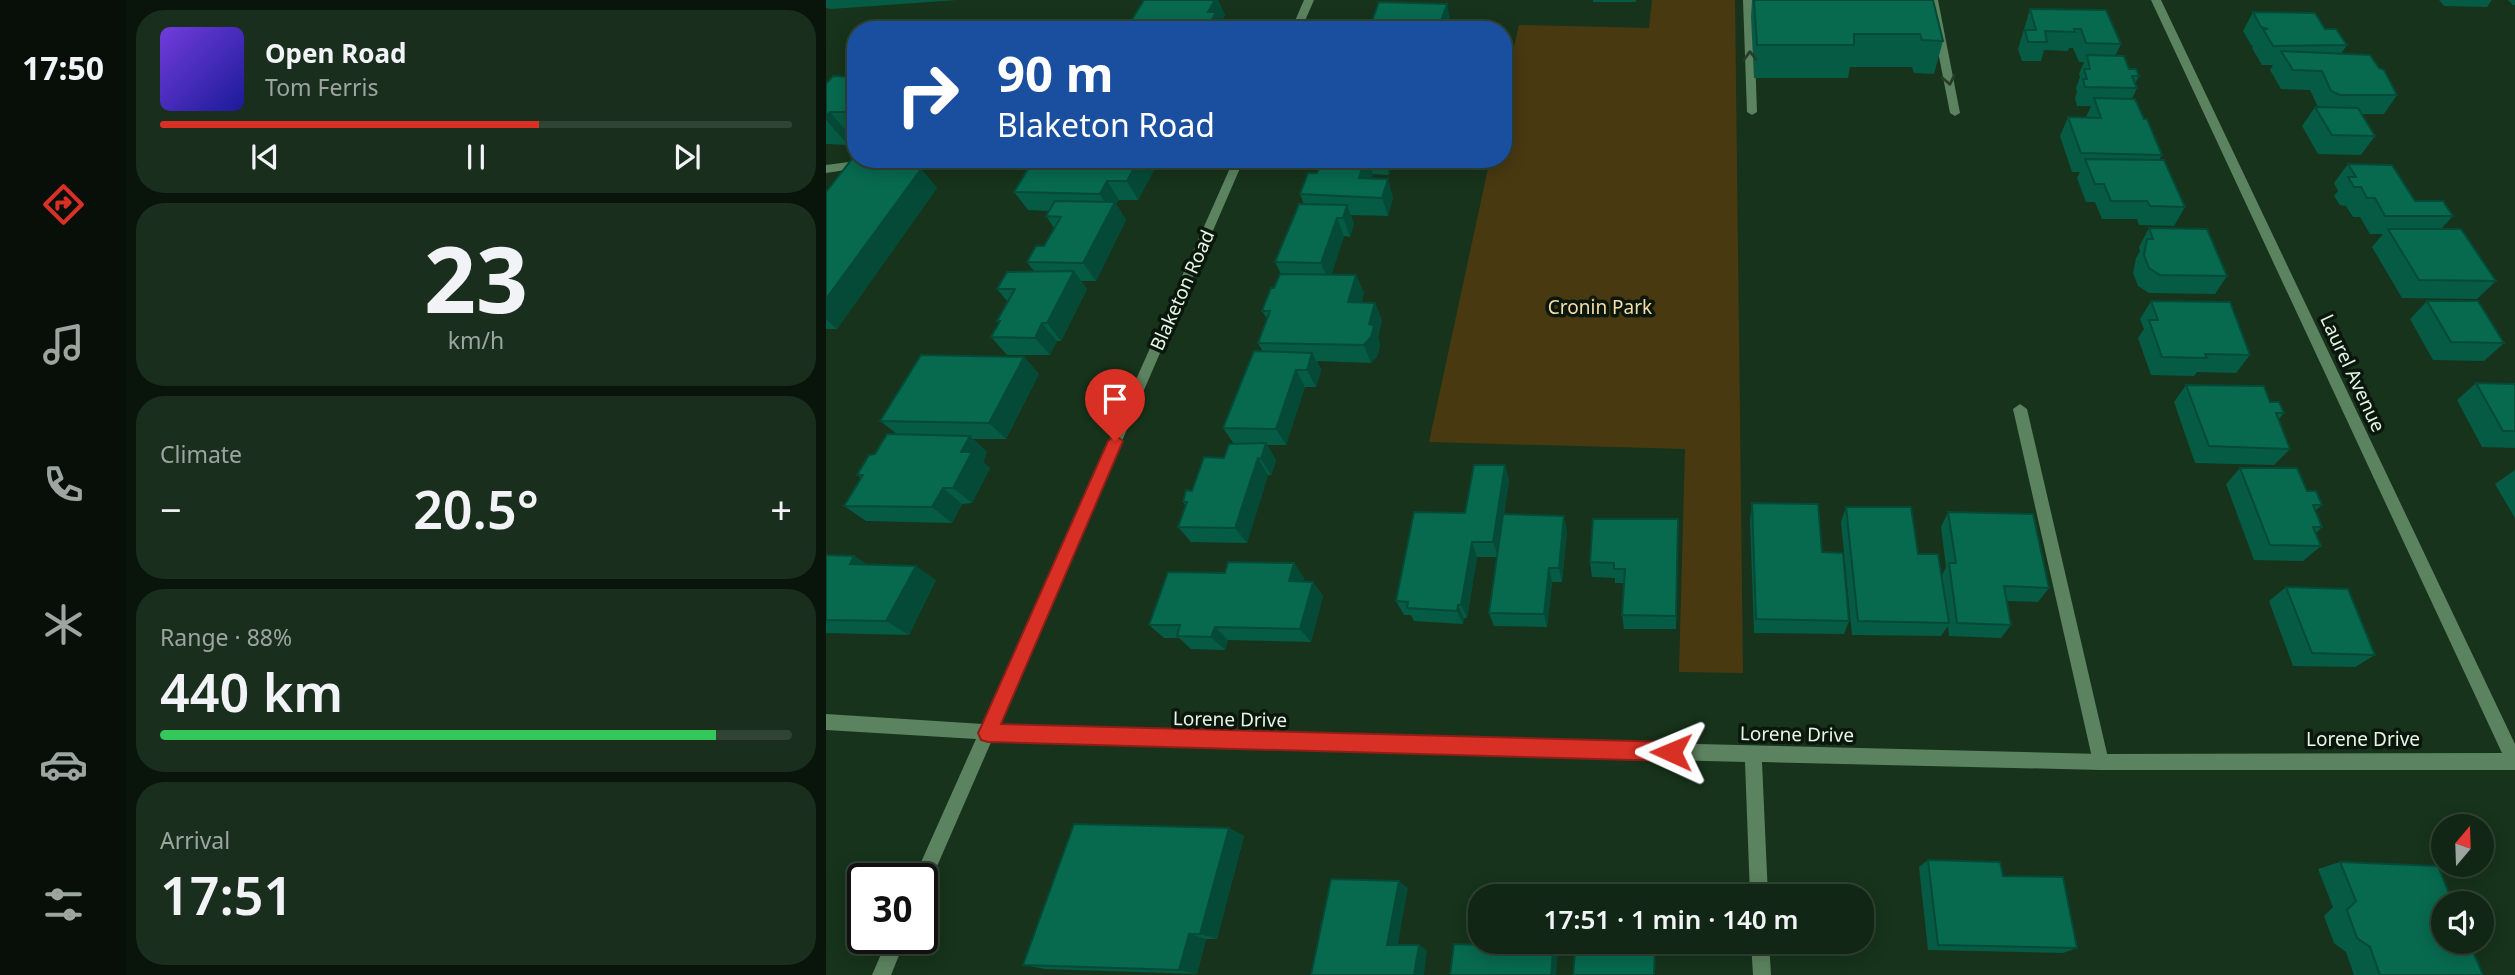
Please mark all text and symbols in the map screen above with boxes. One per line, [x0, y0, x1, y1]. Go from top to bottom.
text: Open Road [265, 35, 407, 71]
text: 90 m [997, 40, 1114, 106]
text: 17:50 [22, 46, 104, 89]
icon: right [882, 49, 973, 140]
one-way arrow [1742, 50, 1757, 61]
text: Tom Ferris [265, 71, 378, 103]
one-way arrow [1940, 74, 1955, 86]
text: Blaketon Road [997, 103, 1215, 146]
icon: previous [246, 138, 284, 176]
icon: pause [457, 138, 495, 176]
icon: next [668, 138, 706, 176]
icon: directions [39, 180, 88, 229]
text: 23 [424, 216, 528, 340]
street label: Blaketon Road [1144, 226, 1220, 354]
park label: Cronin Park [1548, 294, 1652, 320]
street label: Laurel Avenue [2314, 310, 2392, 436]
icon: music [39, 320, 88, 369]
text: km/h [448, 324, 504, 356]
pin [1085, 369, 1145, 441]
icon: arrive [1096, 380, 1134, 418]
text: Climate [160, 438, 242, 470]
icon: phone [39, 460, 88, 509]
text: 20.5° [413, 473, 539, 544]
text: − [160, 483, 182, 535]
text: + [770, 483, 792, 535]
icon: climate [39, 600, 88, 649]
text: Range · 88% [160, 621, 292, 653]
text: 440 km [160, 656, 343, 727]
street label: Lorene Drive [1173, 705, 1287, 733]
position arrow [1634, 715, 1708, 789]
street label: Lorene Drive [1740, 720, 1854, 748]
street label: Lorene Drive [2306, 726, 2420, 752]
icon: car [39, 740, 88, 789]
north arrow [2431, 814, 2494, 877]
map controls [2431, 814, 2494, 954]
text: Arrival [160, 824, 230, 856]
text: 17:51 [160, 859, 293, 930]
speed limit sign: 30 [847, 863, 938, 954]
icon: filters [39, 880, 88, 929]
button: sound [2431, 891, 2494, 954]
text: 17:51 · 1 min · 140 m [1544, 901, 1798, 937]

